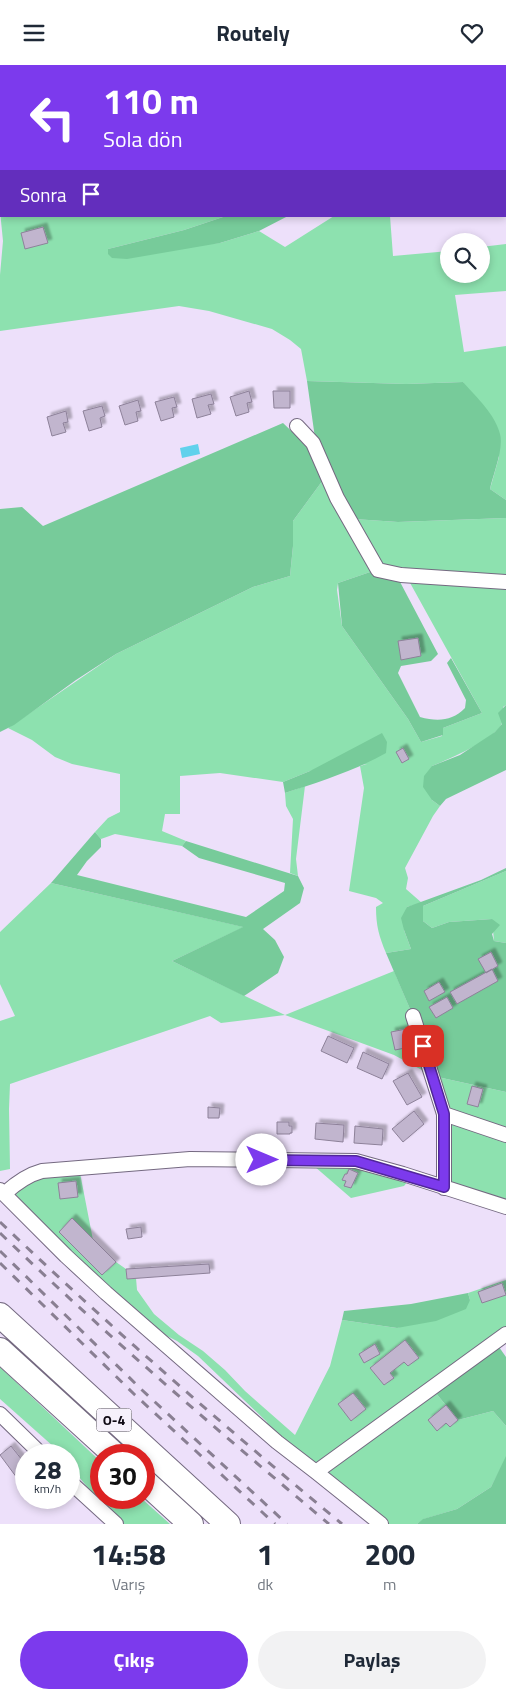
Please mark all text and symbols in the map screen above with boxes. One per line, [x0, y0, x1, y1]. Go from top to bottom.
text: Routely [216, 16, 290, 50]
icon: menu [20, 19, 48, 47]
icon: heart [458, 19, 486, 47]
text: 110 m [103, 74, 199, 128]
icon: left [20, 85, 85, 150]
text: Sola dön [103, 122, 183, 156]
text: Sonra [20, 180, 67, 209]
icon: arrive [77, 180, 105, 208]
map controls [440, 233, 490, 283]
button: search [440, 233, 490, 283]
pin [402, 1025, 444, 1067]
icon: arrive [409, 1032, 437, 1060]
position arrow [235, 1133, 287, 1185]
road number: O-4 [96, 1409, 132, 1431]
speed limit sign: 30 [90, 1444, 155, 1509]
text: 28 [33, 1451, 62, 1489]
text: km/h [34, 1479, 61, 1498]
text: 14:58 [91, 1531, 166, 1577]
text: 1 [257, 1531, 274, 1577]
text: 200 [365, 1531, 415, 1577]
text: Varış [112, 1572, 145, 1596]
text: dk [257, 1572, 273, 1596]
text: m [383, 1572, 397, 1596]
button: Çıkış [20, 1631, 248, 1689]
button: Paylaş [258, 1631, 486, 1689]

